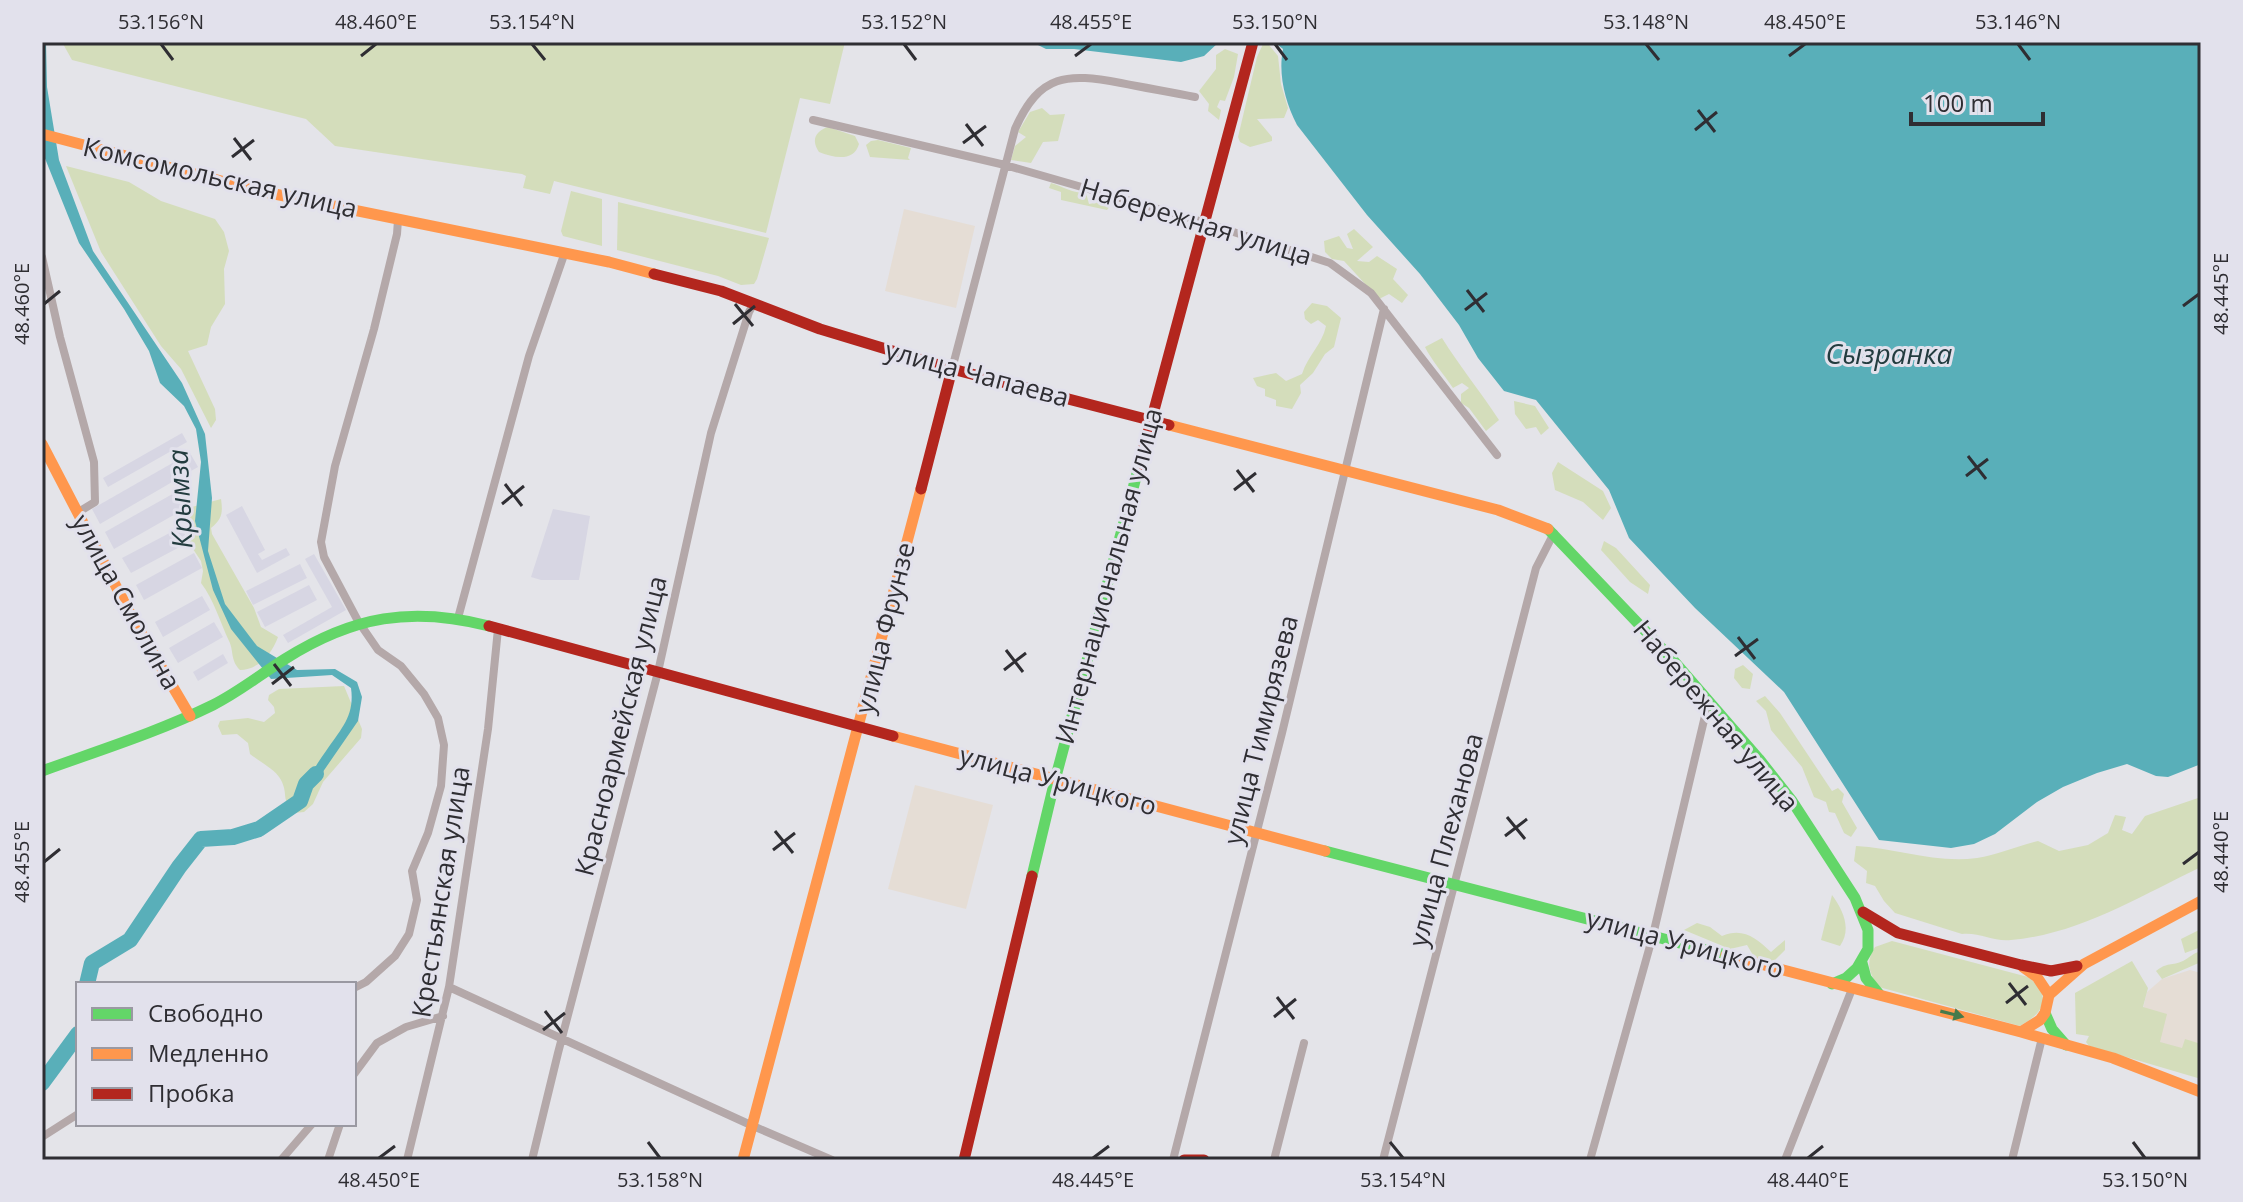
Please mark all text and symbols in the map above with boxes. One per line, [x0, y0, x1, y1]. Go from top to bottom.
text: 53.156°N [118, 8, 204, 35]
text: 48.460°E [335, 8, 417, 35]
text: 53.154°N [489, 8, 575, 35]
text: 53.152°N [861, 8, 947, 35]
text: 48.455°E [1050, 8, 1132, 35]
text: 53.150°N [1232, 8, 1318, 35]
text: 53.148°N [1603, 8, 1689, 35]
text: 48.450°E [1764, 8, 1846, 35]
text: 53.146°N [1975, 8, 2061, 35]
scale bar [1911, 76, 2043, 126]
text: 100 m [1923, 86, 1993, 119]
street label: Комсомольская улица [80, 128, 361, 226]
street label: Набережная улица [1076, 169, 1317, 273]
text: 48.445°E [2207, 253, 2234, 335]
text: 48.460°E [8, 263, 35, 345]
street label: улица Чапаева [881, 331, 1073, 415]
water label: Сызранка [1826, 334, 1953, 372]
street label: Интернациональная улица [1046, 404, 1170, 748]
water label: Крымза [157, 448, 201, 550]
street label: улица Смолина [64, 507, 190, 696]
street label: улица Фрунзе [845, 538, 923, 717]
street label: Красноармейская улица [565, 572, 675, 880]
street label: улица Тимирязева [1214, 611, 1306, 848]
street label: Набережная улица [1626, 612, 1808, 819]
street label: улица Плеханова [1399, 729, 1491, 951]
street label: улица Урицкого [956, 736, 1161, 824]
street label: Крестьянская улица [402, 764, 478, 1020]
text: 48.440°E [2207, 811, 2234, 893]
text: 48.455°E [8, 821, 35, 903]
street label: улица Урицкого [1583, 899, 1788, 987]
legend [76, 982, 356, 1126]
text: Свободно [148, 996, 263, 1029]
one-way arrow [1939, 1009, 1964, 1021]
text: Медленно [148, 1036, 269, 1069]
text: Пробка [148, 1076, 235, 1109]
text: 48.450°E [338, 1166, 420, 1193]
text: 53.158°N [617, 1166, 703, 1193]
text: 48.445°E [1052, 1166, 1134, 1193]
text: 53.154°N [1360, 1166, 1446, 1193]
text: 48.440°E [1767, 1166, 1849, 1193]
text: 53.150°N [2102, 1166, 2188, 1193]

